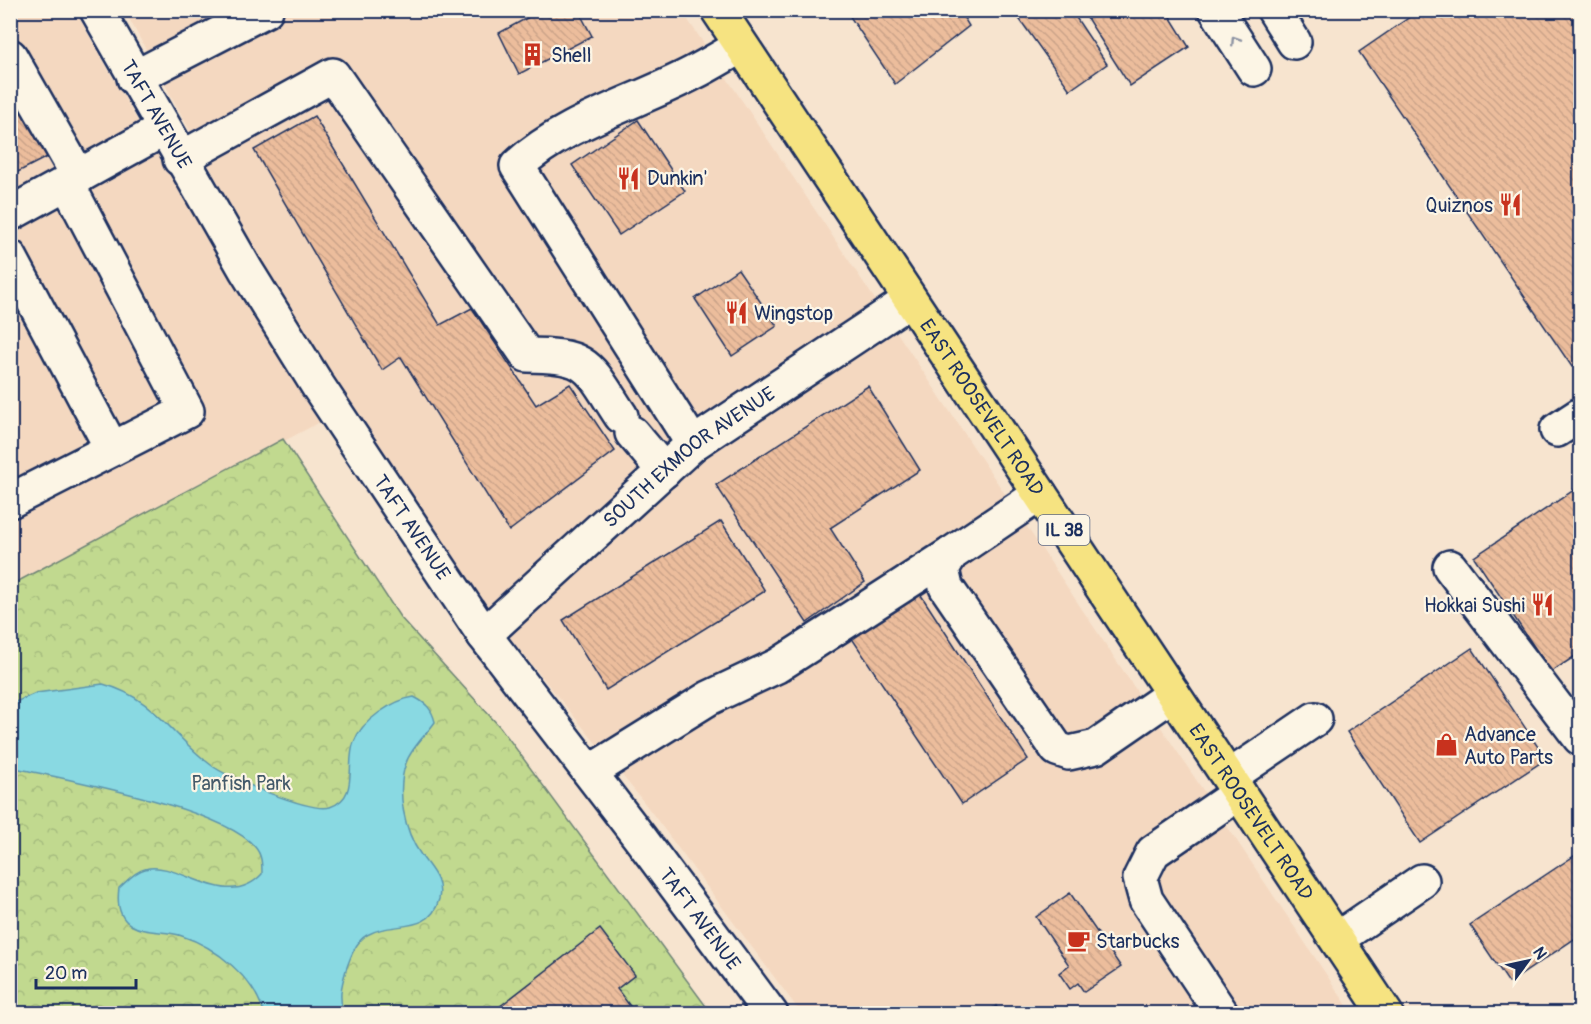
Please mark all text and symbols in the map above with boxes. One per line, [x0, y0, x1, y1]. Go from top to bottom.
one-way arrow [1231, 35, 1242, 46]
building icon: Shell [520, 42, 546, 68]
place label: Shell [551, 43, 591, 68]
street label: TAFT AVENUE [116, 55, 198, 173]
restaurant icon: Dunkin' [616, 165, 642, 191]
place label: Dunkin' [647, 166, 708, 191]
restaurant icon: Quiznos [1498, 192, 1524, 218]
place label: Quiznos [1425, 193, 1493, 218]
restaurant icon: Wingstop [723, 300, 749, 326]
place label: Wingstop [754, 301, 833, 326]
street label: EAST ROOSEVELT ROAD [915, 314, 1050, 500]
street label: SOUTH EXMOOR AVENUE [598, 381, 780, 533]
street label: TAFT AVENUE [368, 470, 456, 585]
road number: IL 38 [1038, 515, 1090, 545]
restaurant icon: Hokkai Sushi [1530, 592, 1556, 618]
place label: Hokkai Sushi [1424, 593, 1525, 618]
street label: EAST ROOSEVELT ROAD [1184, 719, 1319, 905]
place label: Advance Auto Parts [1464, 722, 1553, 770]
shop icon: Advance Auto Parts [1433, 732, 1459, 758]
park label: Panfish Park [191, 771, 291, 796]
street label: TAFT AVENUE [654, 862, 746, 975]
cafe icon: Starbucks [1065, 928, 1091, 954]
place label: Starbucks [1096, 929, 1180, 954]
north arrow [1498, 931, 1558, 991]
text: N [1528, 943, 1551, 964]
scale bar [36, 952, 136, 990]
text: 20 m [45, 962, 87, 985]

